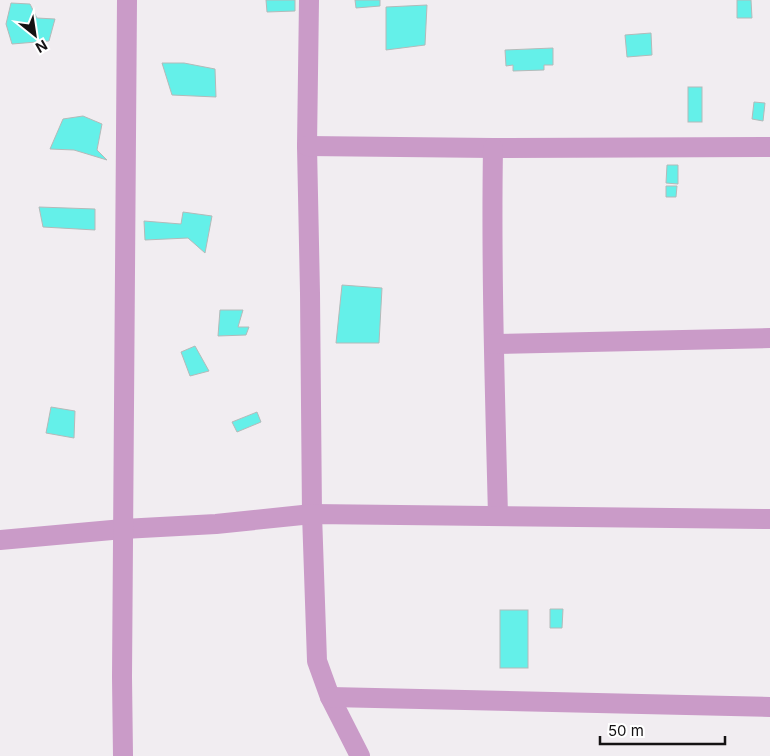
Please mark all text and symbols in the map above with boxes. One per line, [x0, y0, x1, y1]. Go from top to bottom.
north arrow [10, 10, 60, 60]
text: N [33, 37, 51, 57]
scale bar [600, 714, 725, 746]
text: 50 m [608, 721, 644, 740]

